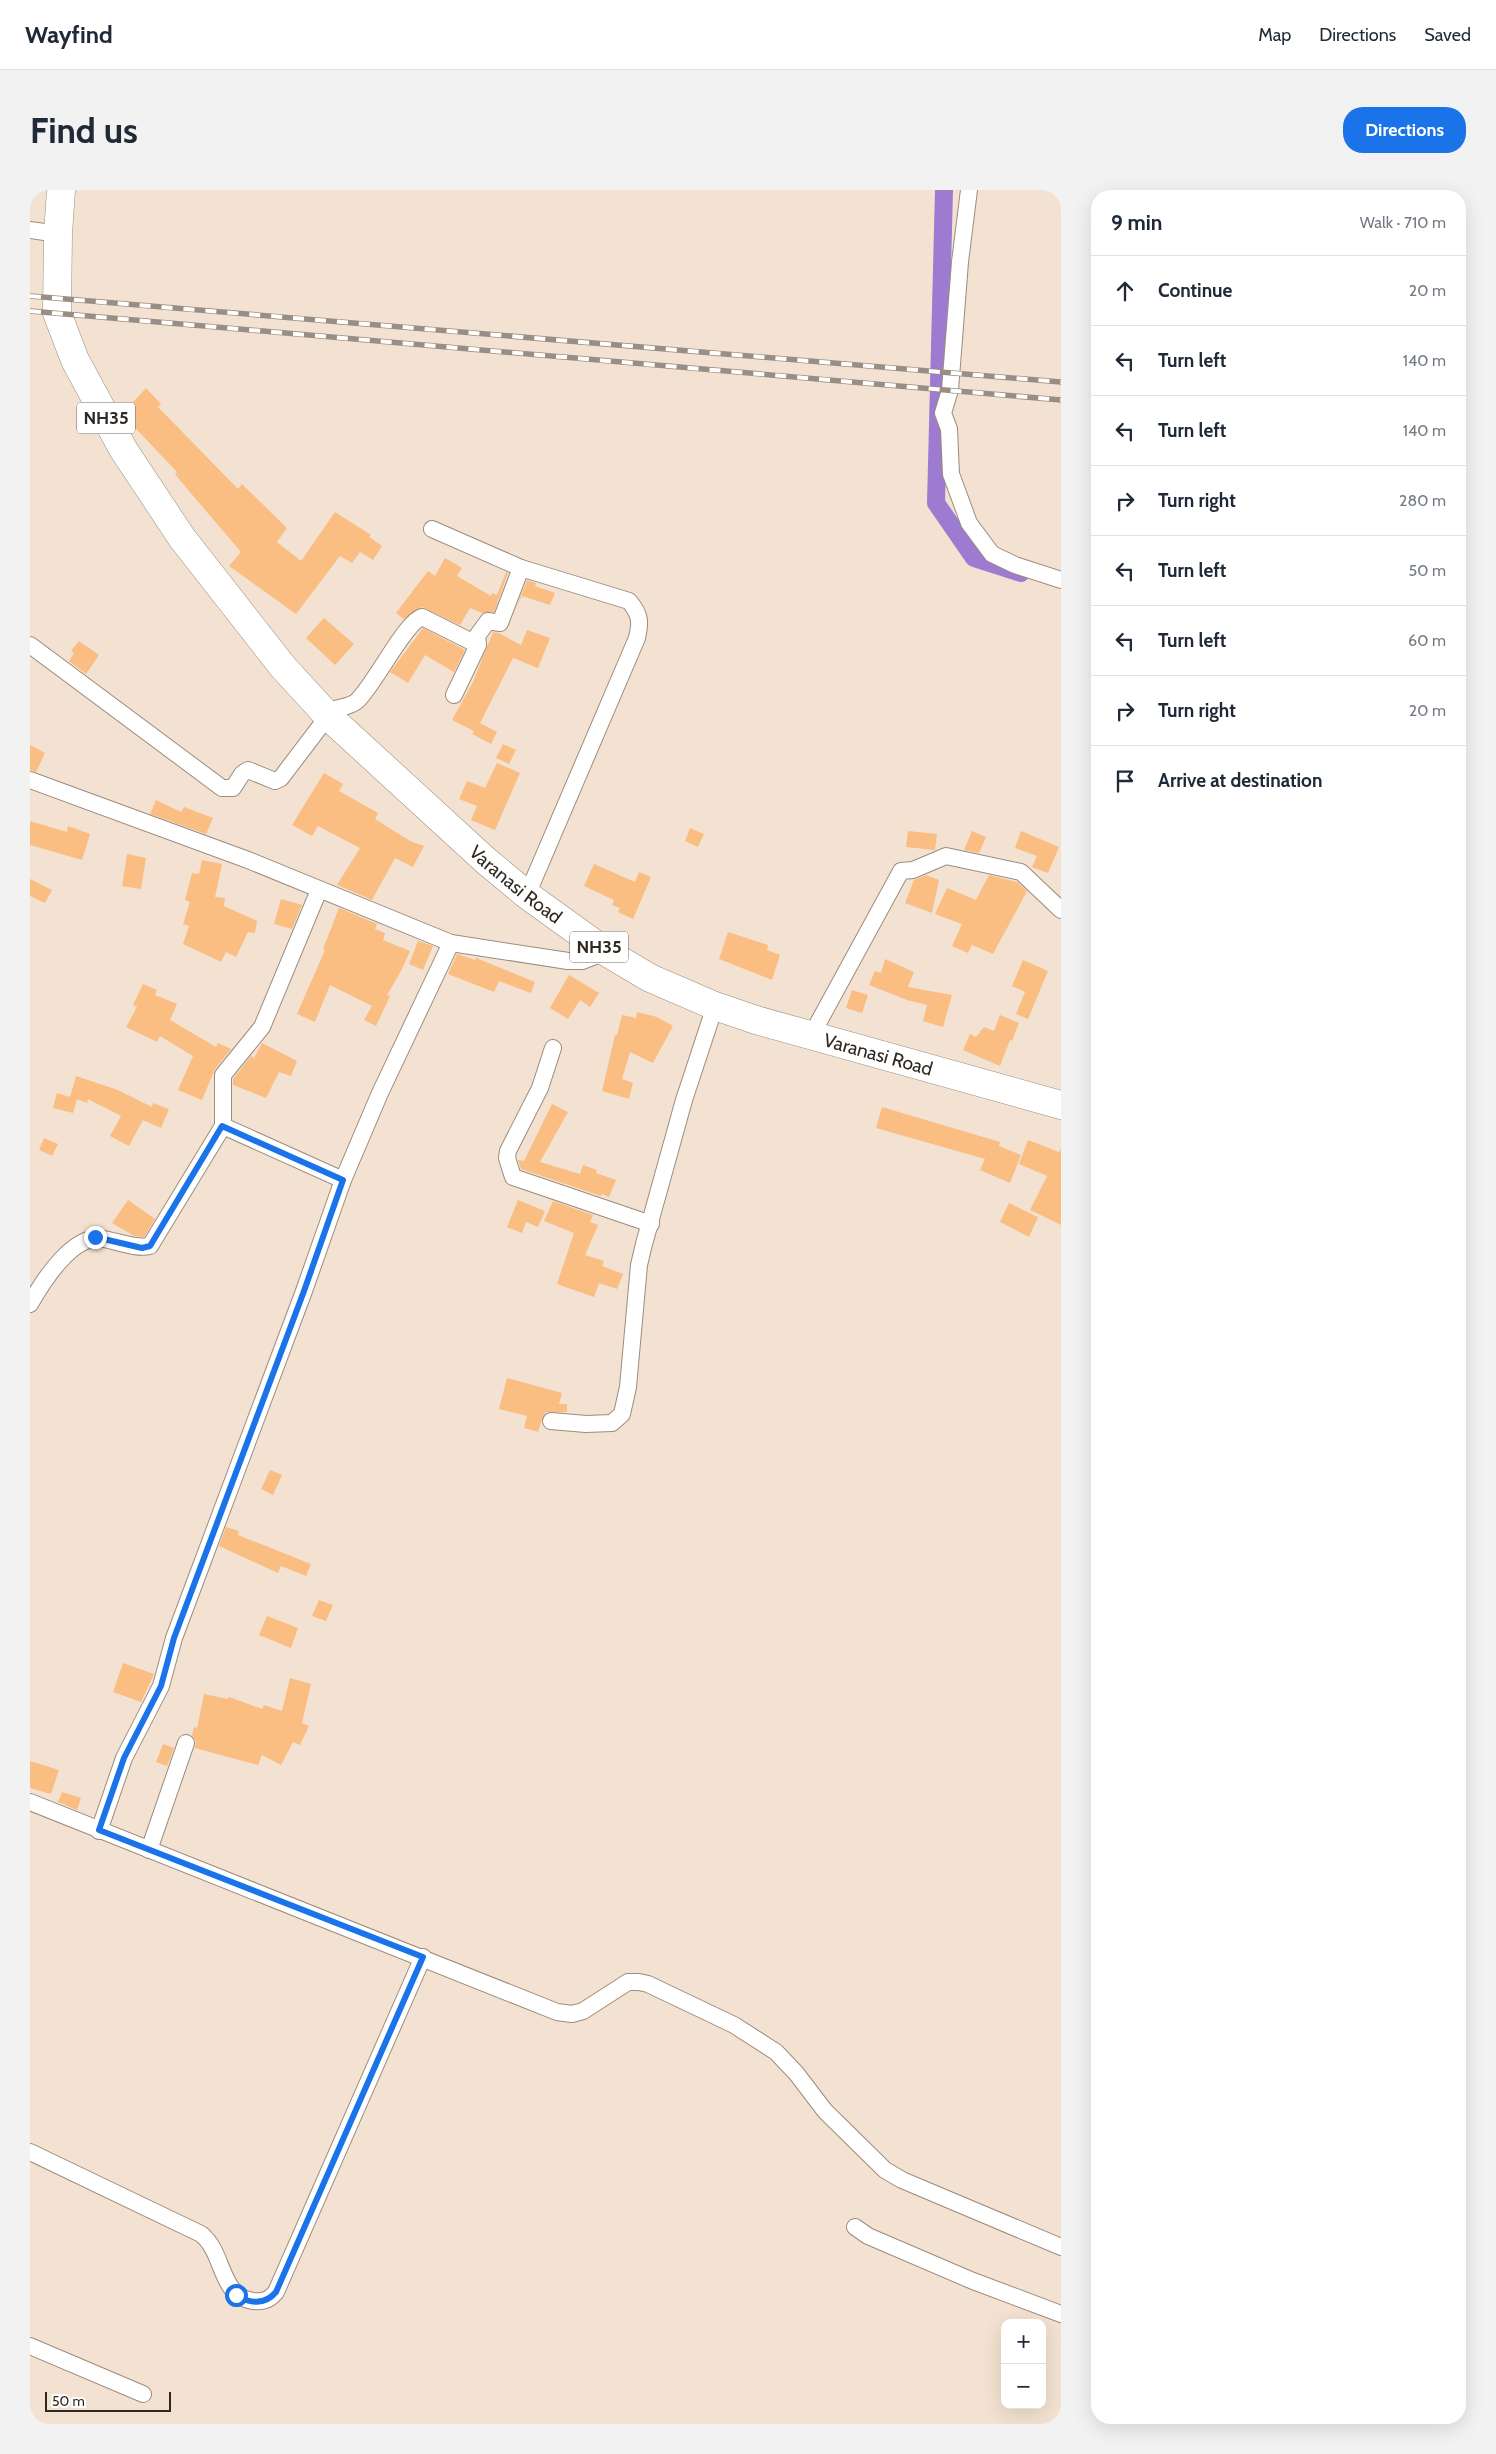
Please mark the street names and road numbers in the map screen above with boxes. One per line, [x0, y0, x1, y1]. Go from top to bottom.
road number: NH35 [77, 402, 135, 434]
street label: Varanasi Road [465, 840, 567, 928]
road number: NH35 [570, 932, 628, 962]
street label: Varanasi Road [821, 1028, 935, 1080]

